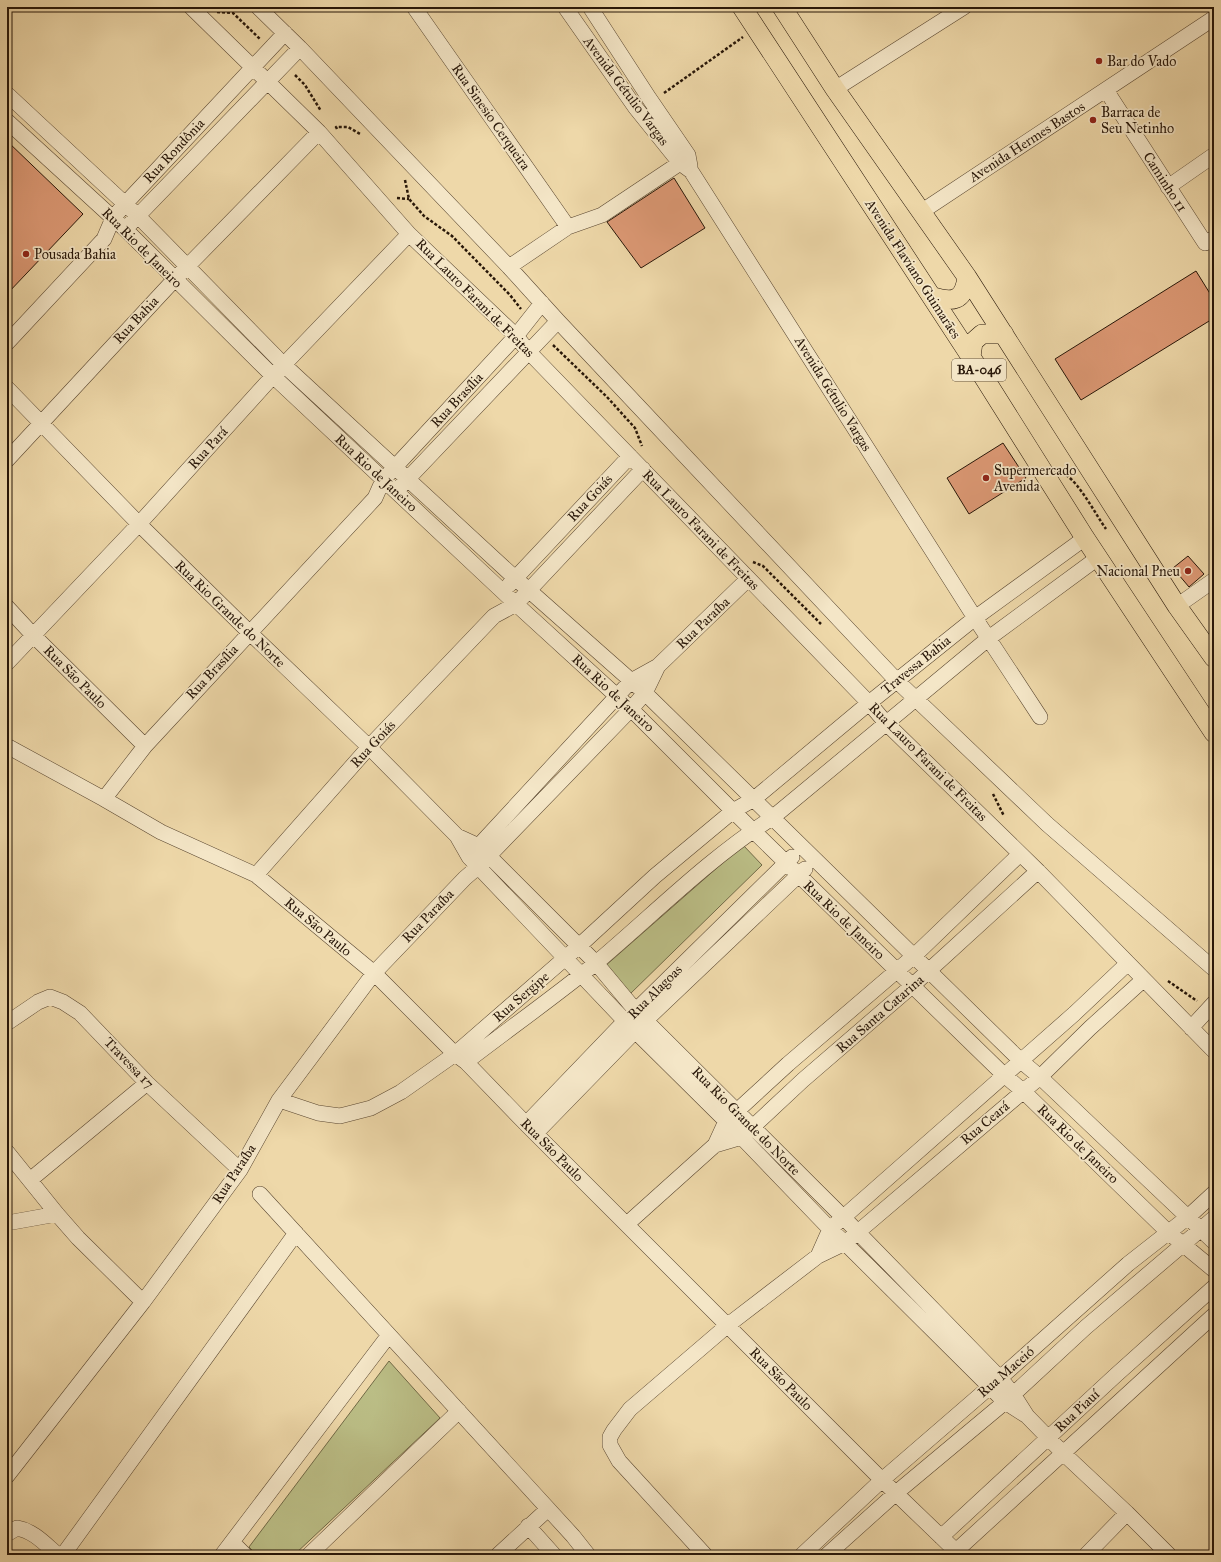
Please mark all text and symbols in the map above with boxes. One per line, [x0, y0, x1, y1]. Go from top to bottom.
street label: Avenida Gétulio Vargas [579, 32, 673, 149]
place label: Bar do Vado [1107, 53, 1176, 70]
marker: Bar do Vado [1094, 56, 1104, 66]
street label: Rua Sinesio Cerqueira [447, 60, 534, 174]
street label: Avenida Hermes Bastos [965, 98, 1088, 186]
place label: Barraca de Seu Netinho [1101, 104, 1174, 137]
street label: Rua Rondônia [140, 115, 208, 187]
marker: Barraca de Seu Netinho [1088, 115, 1098, 125]
street label: Caminho 11 [1139, 149, 1191, 215]
street label: Avenida Flaviano Guimarães [861, 195, 964, 342]
street label: Rua Rio de Janeiro [98, 204, 186, 292]
street label: Rua Lauro Farani de Freitas [412, 235, 538, 361]
place label: Pousada Bahia [34, 246, 116, 263]
marker: Pousada Bahia [21, 249, 31, 259]
street label: Rua Bahia [110, 293, 162, 347]
street label: Avenida Gétulio Vargas [790, 333, 875, 455]
road number: BA-046 [952, 359, 1006, 381]
street label: Rua Brasília [427, 369, 487, 431]
street label: Rua Pará [185, 423, 231, 473]
street label: Rua Rio de Janeiro [331, 430, 421, 516]
place label: Supermercado Avenida [993, 462, 1076, 495]
street label: Rua Lauro Farani de Freitas [639, 466, 763, 594]
street label: Rua Goiás [564, 471, 616, 525]
marker: Supermercado Avenida [981, 473, 991, 483]
street label: Rua Rio Grande do Norte [171, 557, 289, 671]
place label: Nacional Pneu [1097, 563, 1181, 580]
marker: Nacional Pneu [1183, 566, 1193, 576]
street label: Rua Paraíba [673, 593, 733, 653]
street label: Travessa Bahia [878, 632, 954, 698]
street label: Rua Brasília [182, 641, 242, 703]
street label: Rua São Paulo [40, 642, 110, 712]
street label: Rua Rio de Janeiro [568, 650, 658, 736]
street label: Rua Lauro Farani de Freitas [865, 699, 991, 825]
street label: Rua Goiás [347, 717, 399, 771]
street label: Rua Rio de Janeiro [799, 877, 888, 964]
street label: Rua Paraíba [398, 886, 458, 946]
street label: Rua São Paulo [281, 894, 355, 960]
street label: Rua Alagoas [624, 961, 686, 1023]
street label: Rua Sergipe [490, 968, 553, 1026]
street label: Rua Santa Catarina [833, 971, 927, 1057]
street label: Travessa 17 [100, 1034, 158, 1092]
street label: Rua Rio Grande do Norte [688, 1063, 804, 1179]
street label: Rua Ceará [957, 1098, 1013, 1148]
street label: Rua Rio de Janeiro [1033, 1101, 1122, 1188]
street label: Rua São Paulo [517, 1115, 587, 1185]
street label: Rua Paraíba [209, 1141, 260, 1207]
street label: Rua Maceió [974, 1343, 1038, 1401]
street label: Rua São Paulo [746, 1344, 816, 1414]
street label: Rua Piauí [1051, 1385, 1104, 1436]

